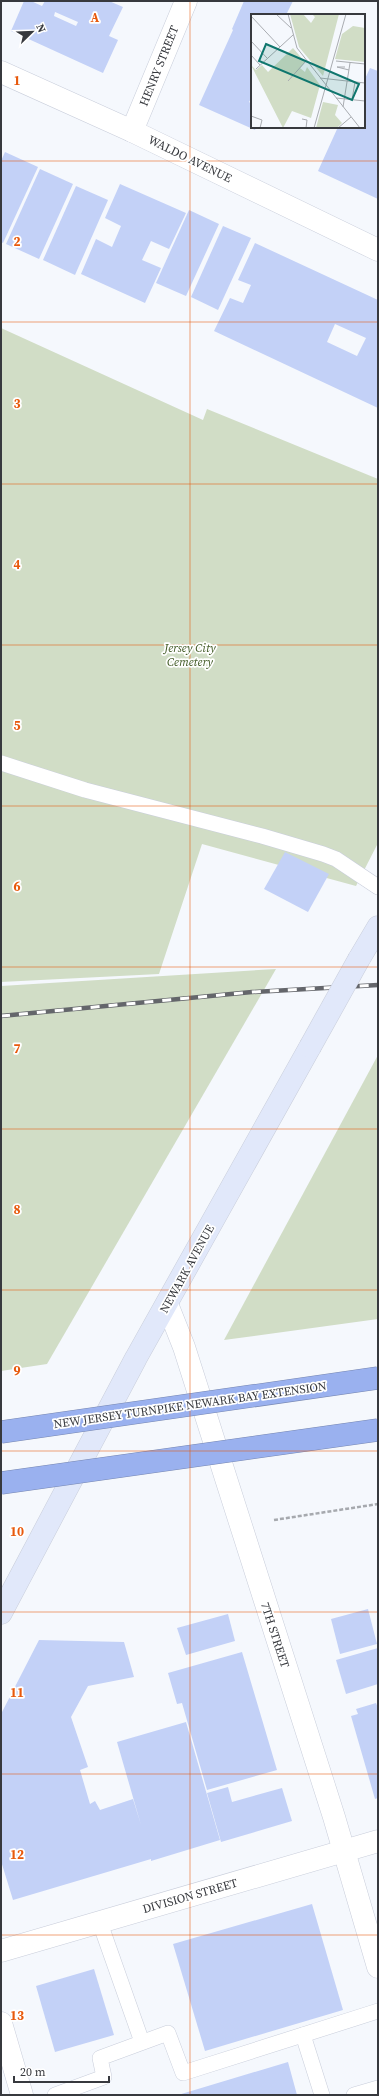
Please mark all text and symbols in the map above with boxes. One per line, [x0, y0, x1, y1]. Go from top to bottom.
text: A [91, 9, 100, 26]
north arrow [12, 12, 52, 52]
inset map [251, 14, 365, 128]
text: N [32, 22, 49, 35]
street label: HENRY STREET [136, 23, 183, 109]
text: 1 [13, 72, 21, 89]
street label: WALDO AVENUE [146, 132, 234, 186]
text: 2 [13, 233, 21, 250]
text: 3 [13, 395, 21, 412]
text: 4 [13, 556, 21, 573]
park label: Jersey City Cemetery [162, 640, 216, 670]
text: 5 [13, 717, 21, 734]
text: 6 [13, 878, 21, 895]
text: 7 [13, 1040, 21, 1057]
text: 8 [13, 1201, 21, 1218]
street label: NEWARK AVENUE [156, 1222, 218, 1316]
text: 9 [13, 1362, 21, 1379]
street label: NEW JERSEY TURNPIKE NEWARK BAY EXTENSION [52, 1378, 328, 1432]
text: 10 [10, 1523, 24, 1540]
street label: 7TH STREET [257, 1600, 293, 1671]
text: 11 [10, 1684, 24, 1701]
text: 12 [10, 1846, 24, 1863]
street label: DIVISION STREET [141, 1875, 240, 1917]
text: 13 [10, 2007, 24, 2024]
scale bar [14, 2058, 109, 2084]
text: 20 m [20, 2064, 46, 2080]

